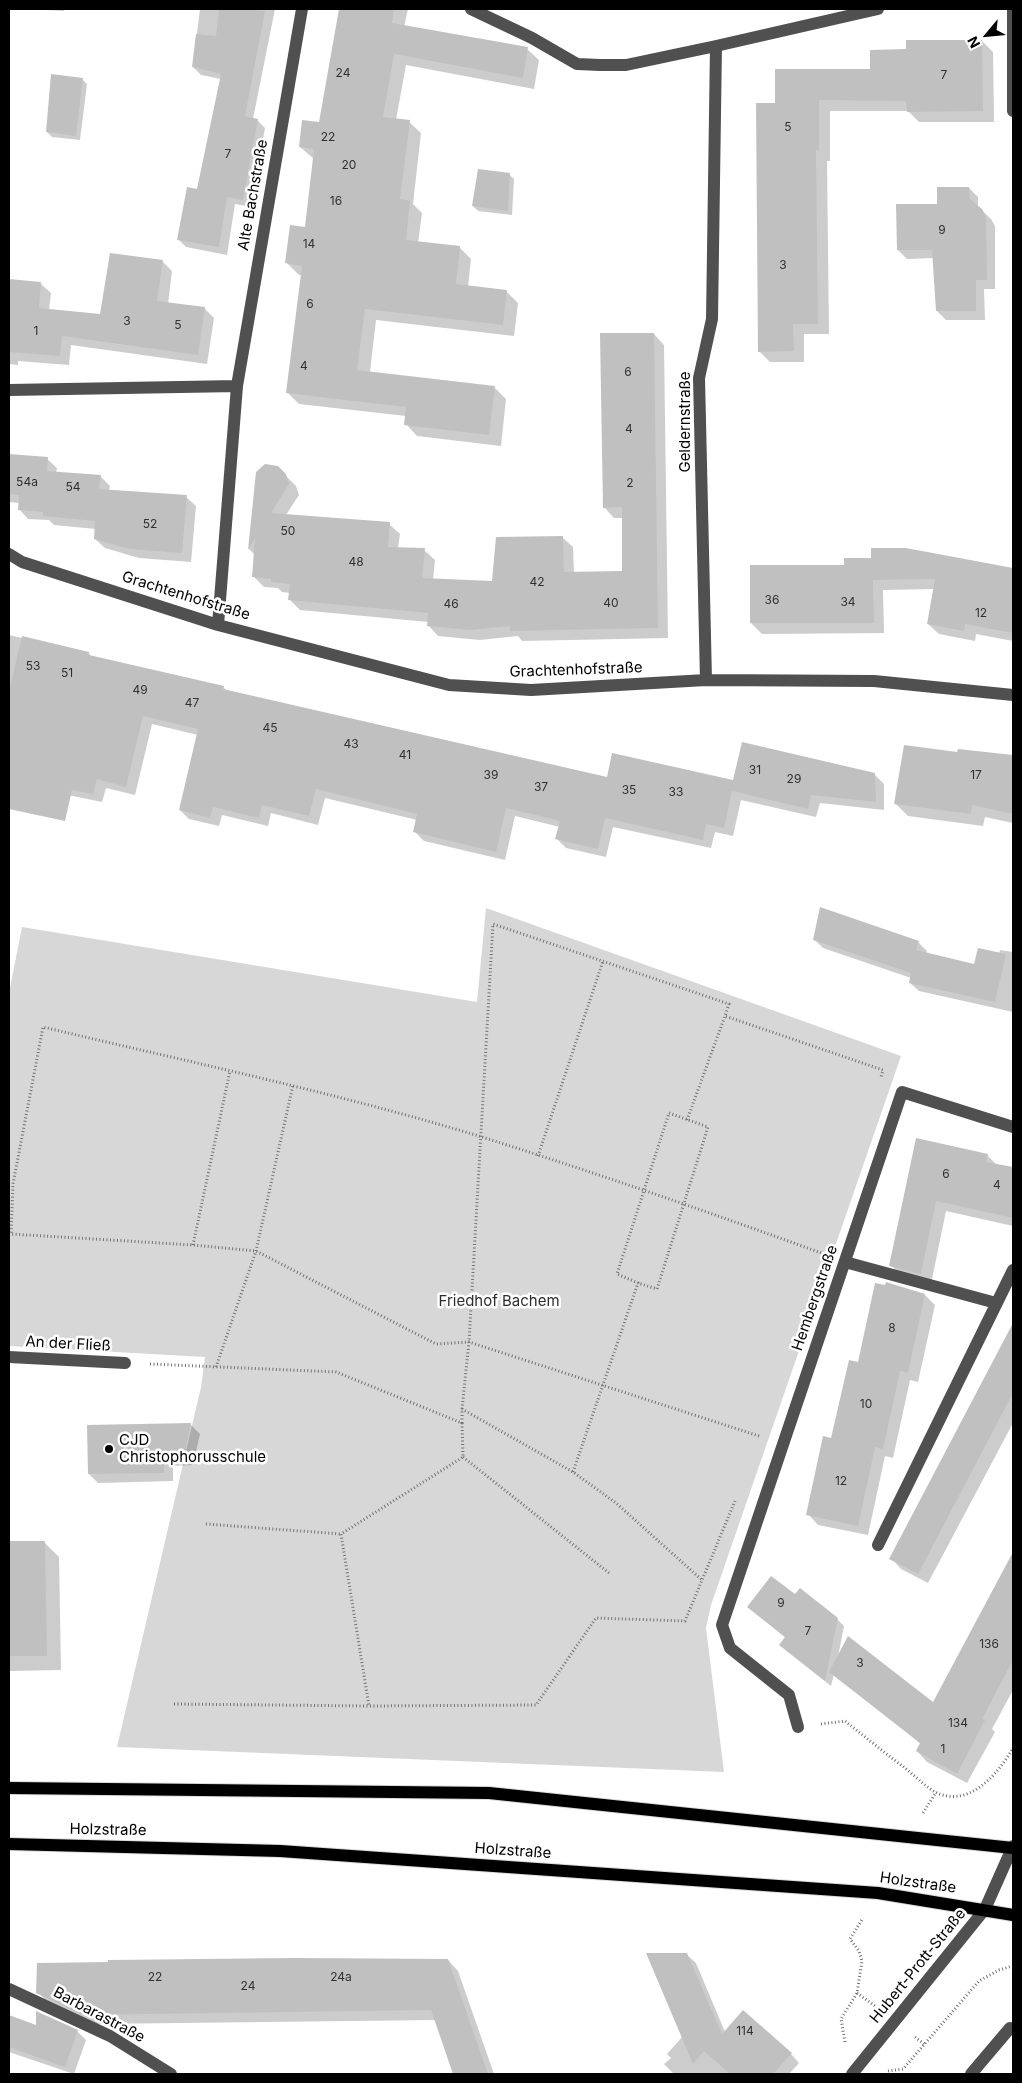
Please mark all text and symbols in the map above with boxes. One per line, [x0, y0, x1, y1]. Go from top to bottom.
north arrow [962, 10, 1012, 60]
text: N [963, 34, 983, 51]
house number: 24 [336, 66, 350, 80]
house number: 7 [941, 68, 947, 82]
house number: 5 [784, 120, 792, 134]
house number: 22 [321, 130, 335, 144]
street label: Alte Bachstraße [234, 138, 272, 252]
house number: 7 [225, 147, 231, 161]
house number: 20 [342, 158, 356, 172]
house number: 16 [330, 194, 342, 208]
house number: 9 [938, 223, 946, 237]
house number: 14 [303, 237, 315, 251]
house number: 3 [779, 258, 787, 272]
house number: 6 [306, 297, 314, 311]
house number: 3 [123, 314, 131, 328]
house number: 5 [174, 318, 182, 332]
house number: 1 [34, 324, 38, 338]
house number: 4 [300, 359, 308, 373]
house number: 6 [624, 365, 632, 379]
street label: Geldernstraße [676, 371, 694, 473]
house number: 4 [625, 422, 633, 436]
house number: 54a [16, 475, 38, 489]
house number: 2 [626, 476, 634, 490]
house number: 54 [65, 480, 81, 494]
house number: 52 [143, 517, 157, 531]
house number: 50 [281, 524, 295, 538]
house number: 48 [348, 555, 364, 569]
street label: Grachtenhofstraße [120, 568, 252, 624]
house number: 42 [529, 575, 545, 589]
house number: 36 [765, 593, 779, 607]
house number: 34 [840, 595, 856, 609]
house number: 40 [603, 596, 619, 610]
house number: 46 [443, 597, 459, 611]
house number: 12 [975, 606, 987, 620]
house number: 53 [26, 659, 40, 673]
street label: Grachtenhofstraße [509, 659, 643, 681]
house number: 51 [61, 666, 73, 680]
house number: 49 [132, 683, 148, 697]
house number: 47 [185, 696, 199, 710]
house number: 45 [262, 721, 278, 735]
house number: 43 [343, 737, 359, 751]
house number: 41 [399, 748, 411, 762]
house number: 31 [749, 763, 761, 777]
house number: 39 [484, 768, 498, 782]
house number: 17 [970, 768, 982, 782]
house number: 29 [787, 772, 801, 786]
house number: 37 [534, 780, 548, 794]
house number: 35 [622, 783, 636, 797]
house number: 33 [669, 785, 683, 799]
house number: 6 [942, 1167, 950, 1181]
house number: 4 [993, 1178, 1001, 1192]
street label: Hembergstraße [789, 1243, 841, 1353]
park label: Friedhof Bachem [438, 1292, 560, 1310]
house number: 8 [888, 1321, 896, 1335]
street label: An der Fließ [25, 1333, 111, 1355]
house number: 10 [860, 1397, 872, 1411]
place label: CJD Christophorusschule [119, 1431, 266, 1466]
marker: CJD Christophorusschule [103, 1443, 115, 1455]
house number: 12 [835, 1474, 847, 1488]
house number: 9 [777, 1596, 785, 1610]
house number: 7 [805, 1624, 811, 1638]
house number: 136 [979, 1637, 999, 1651]
house number: 3 [856, 1656, 864, 1670]
house number: 134 [948, 1716, 968, 1730]
house number: 1 [941, 1742, 945, 1756]
street label: Holzstraße [69, 1820, 147, 1840]
street label: Holzstraße [474, 1839, 552, 1863]
street label: Holzstraße [879, 1869, 957, 1897]
street label: Hubert-Prott-Straße [866, 1905, 970, 2027]
house number: 22 [148, 1970, 162, 1984]
house number: 24a [330, 1970, 352, 1984]
house number: 24 [241, 1979, 255, 1993]
street label: Barbarastraße [50, 1983, 148, 2047]
house number: 114 [736, 2024, 754, 2038]

